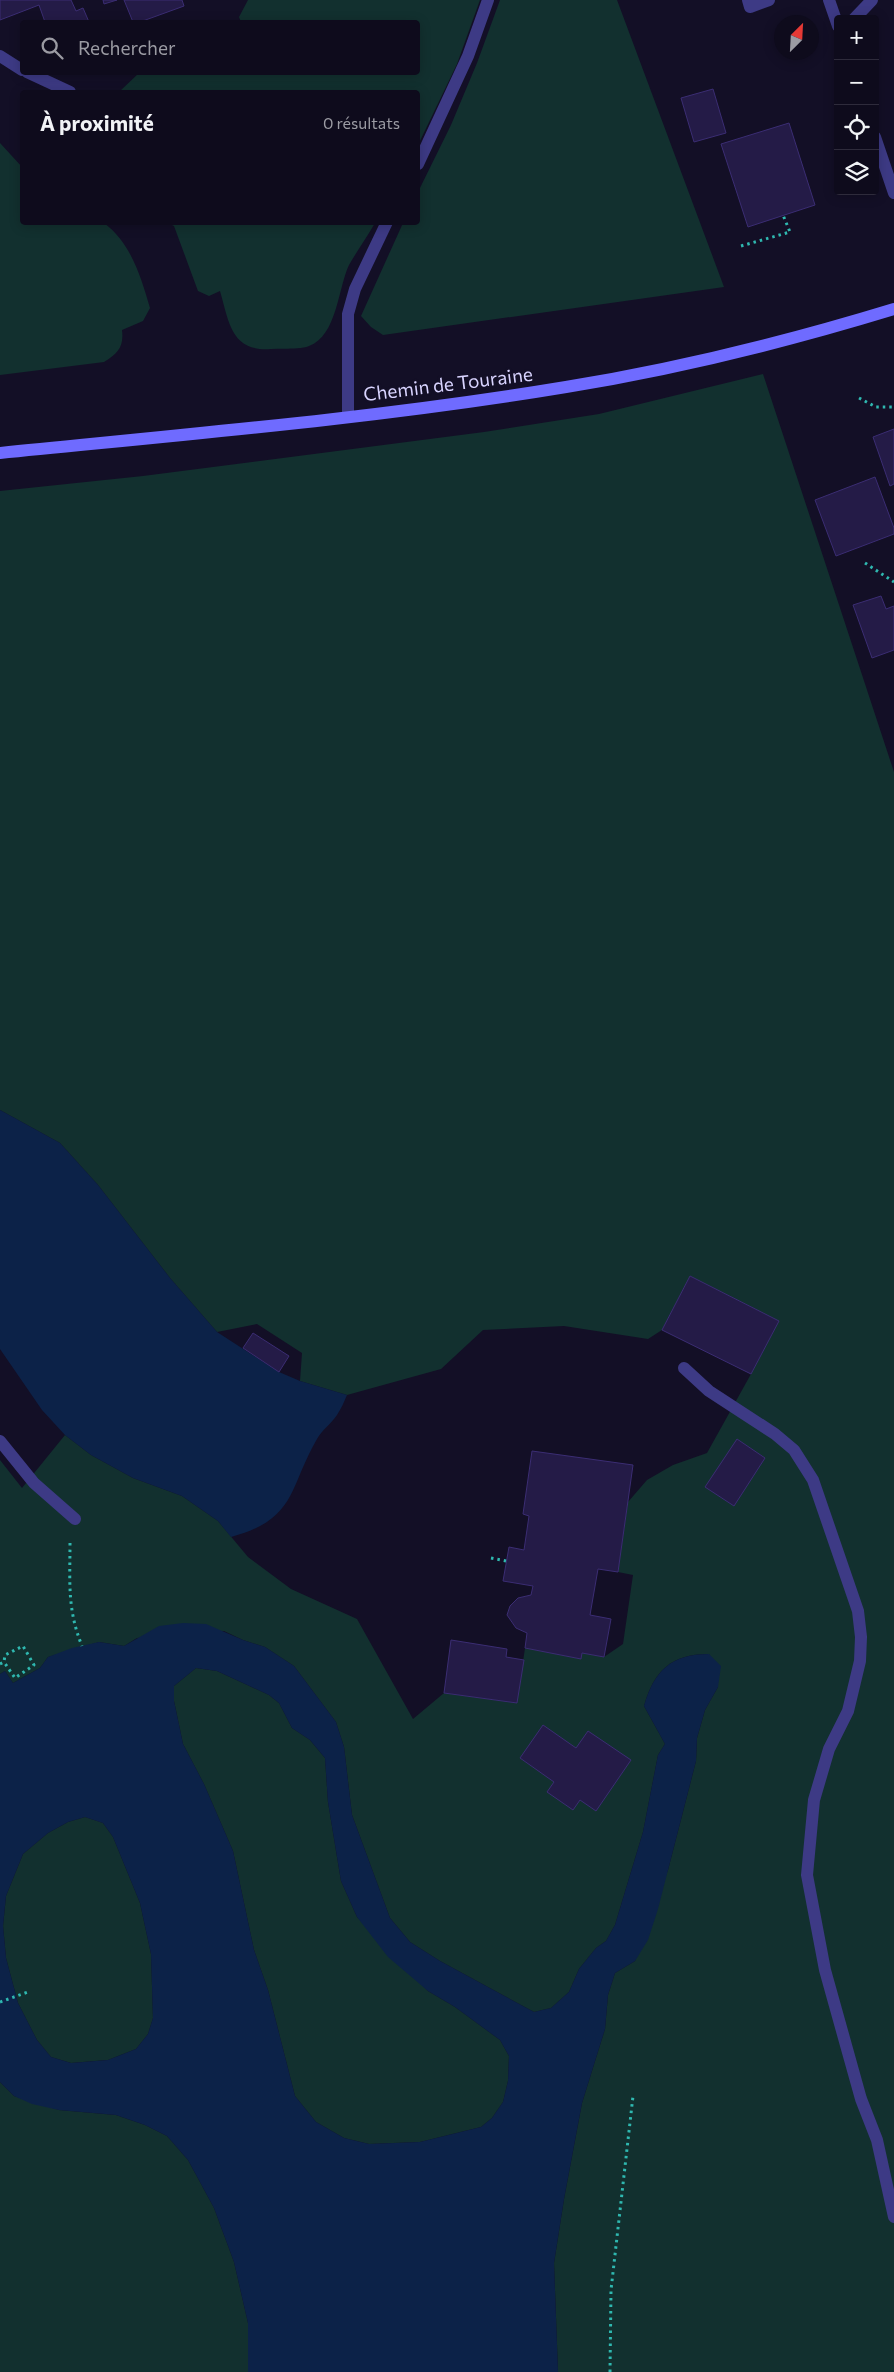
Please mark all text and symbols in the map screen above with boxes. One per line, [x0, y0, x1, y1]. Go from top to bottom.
north arrow [774, 15, 819, 60]
map controls [834, 15, 879, 195]
button: + [834, 15, 879, 60]
search box [20, 20, 420, 75]
icon: search [38, 34, 66, 62]
text: Rechercher [78, 36, 176, 59]
button: − [834, 60, 879, 105]
button: locate [834, 105, 879, 150]
text: À proximité [40, 110, 154, 135]
text: 0 résultats [323, 113, 400, 132]
button: layers [834, 150, 879, 195]
street label: Chemin de Touraine [362, 362, 534, 405]

